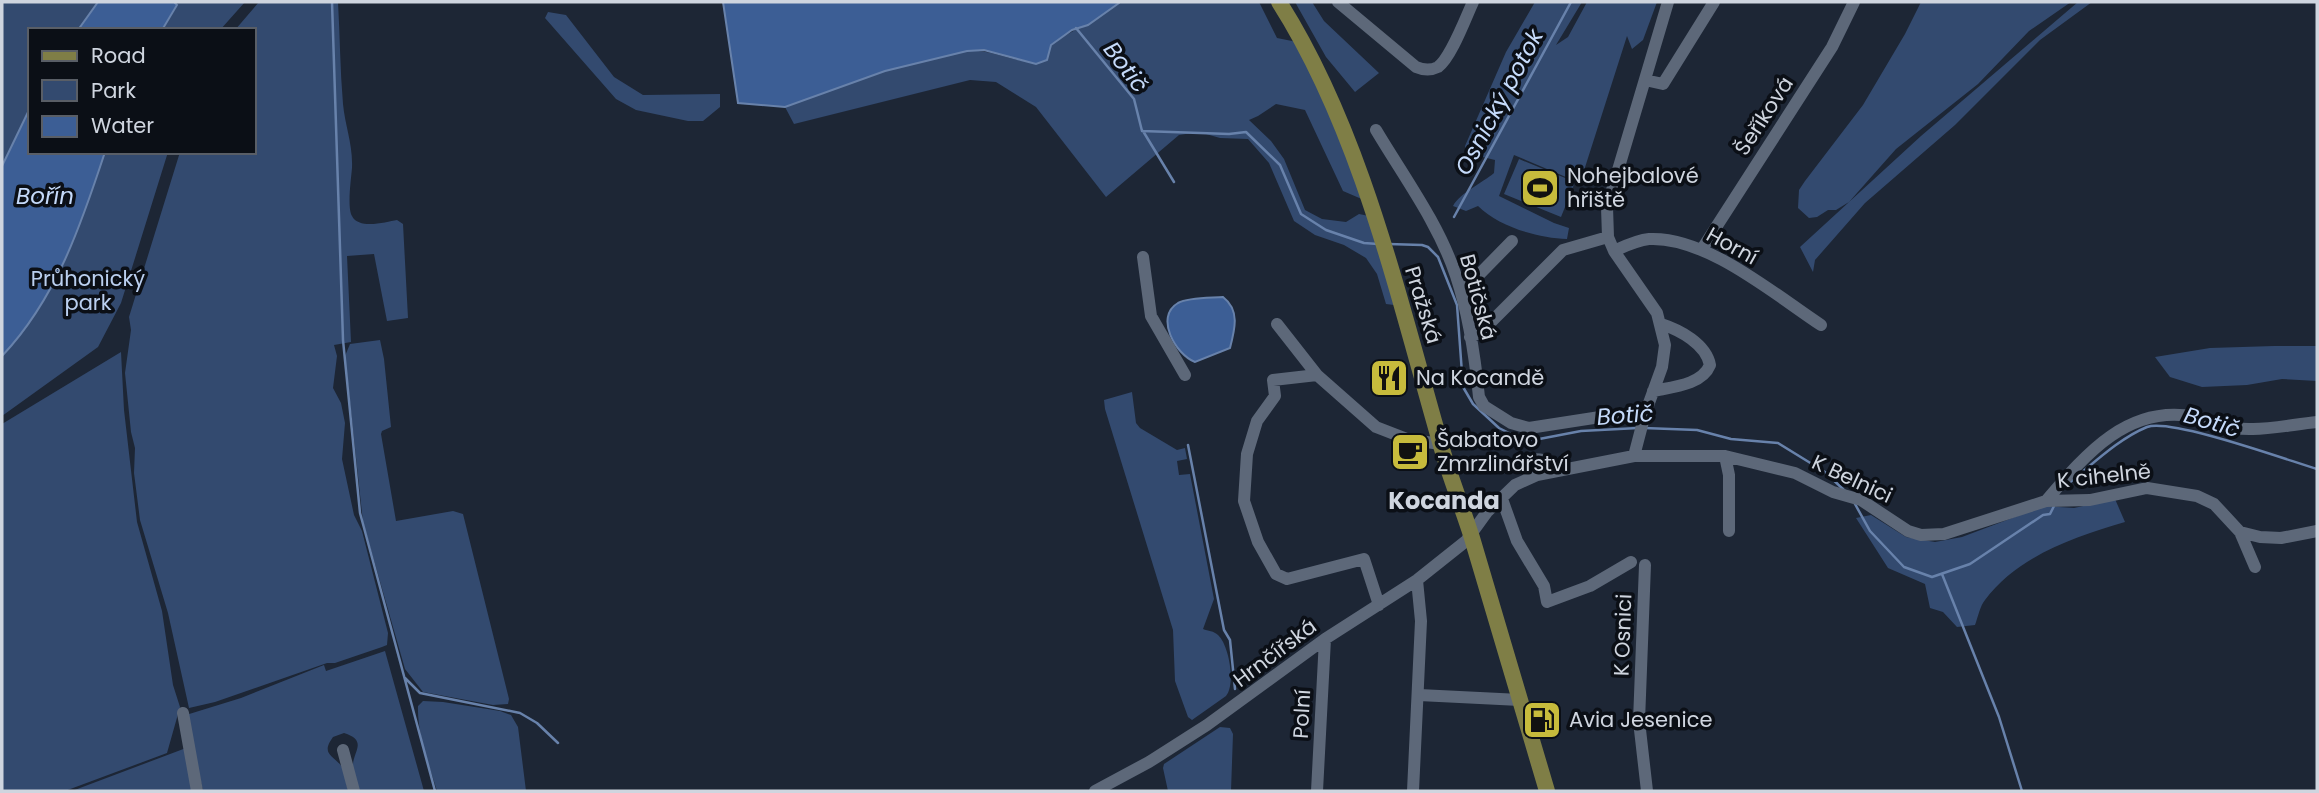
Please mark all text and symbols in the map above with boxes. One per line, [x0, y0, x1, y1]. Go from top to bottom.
water label: Osnický potok [1447, 22, 1552, 181]
legend [28, 28, 256, 154]
water label: Botič [1096, 35, 1156, 99]
text: Road [91, 41, 146, 70]
street label: Šeříková [1727, 71, 1800, 161]
text: Park [91, 76, 136, 105]
text: Water [91, 111, 154, 140]
place label: Nohejbalové hřiště [1567, 161, 1699, 214]
sports icon: Nohejbalové hřiště [1519, 167, 1561, 209]
water label: Bořín [16, 180, 74, 212]
street label: Horní [1701, 220, 1763, 271]
street label: Botičská [1453, 251, 1504, 343]
street label: Pražská [1398, 262, 1449, 347]
park label: Průhonický park [31, 264, 145, 317]
restaurant icon: Na Kocandě [1368, 357, 1410, 399]
place label: Na Kocandě [1416, 363, 1544, 392]
water label: Botič [1596, 397, 1654, 433]
water label: Botič [2180, 399, 2244, 445]
place label: Šabatovo Zmrzlinářství [1437, 425, 1569, 478]
cafe icon: Šabatovo Zmrzlinářství [1389, 431, 1431, 473]
street label: K Belnici [1807, 447, 1897, 510]
street label: K cihelně [2056, 456, 2152, 495]
district label: Kocanda [1388, 484, 1500, 517]
street label: K Osnici [1607, 593, 1638, 677]
street label: Hrnčířská [1227, 612, 1322, 694]
street label: Polní [1286, 689, 1317, 739]
fuel station icon: Avia Jesenice [1521, 699, 1563, 741]
place label: Avia Jesenice [1569, 705, 1712, 734]

